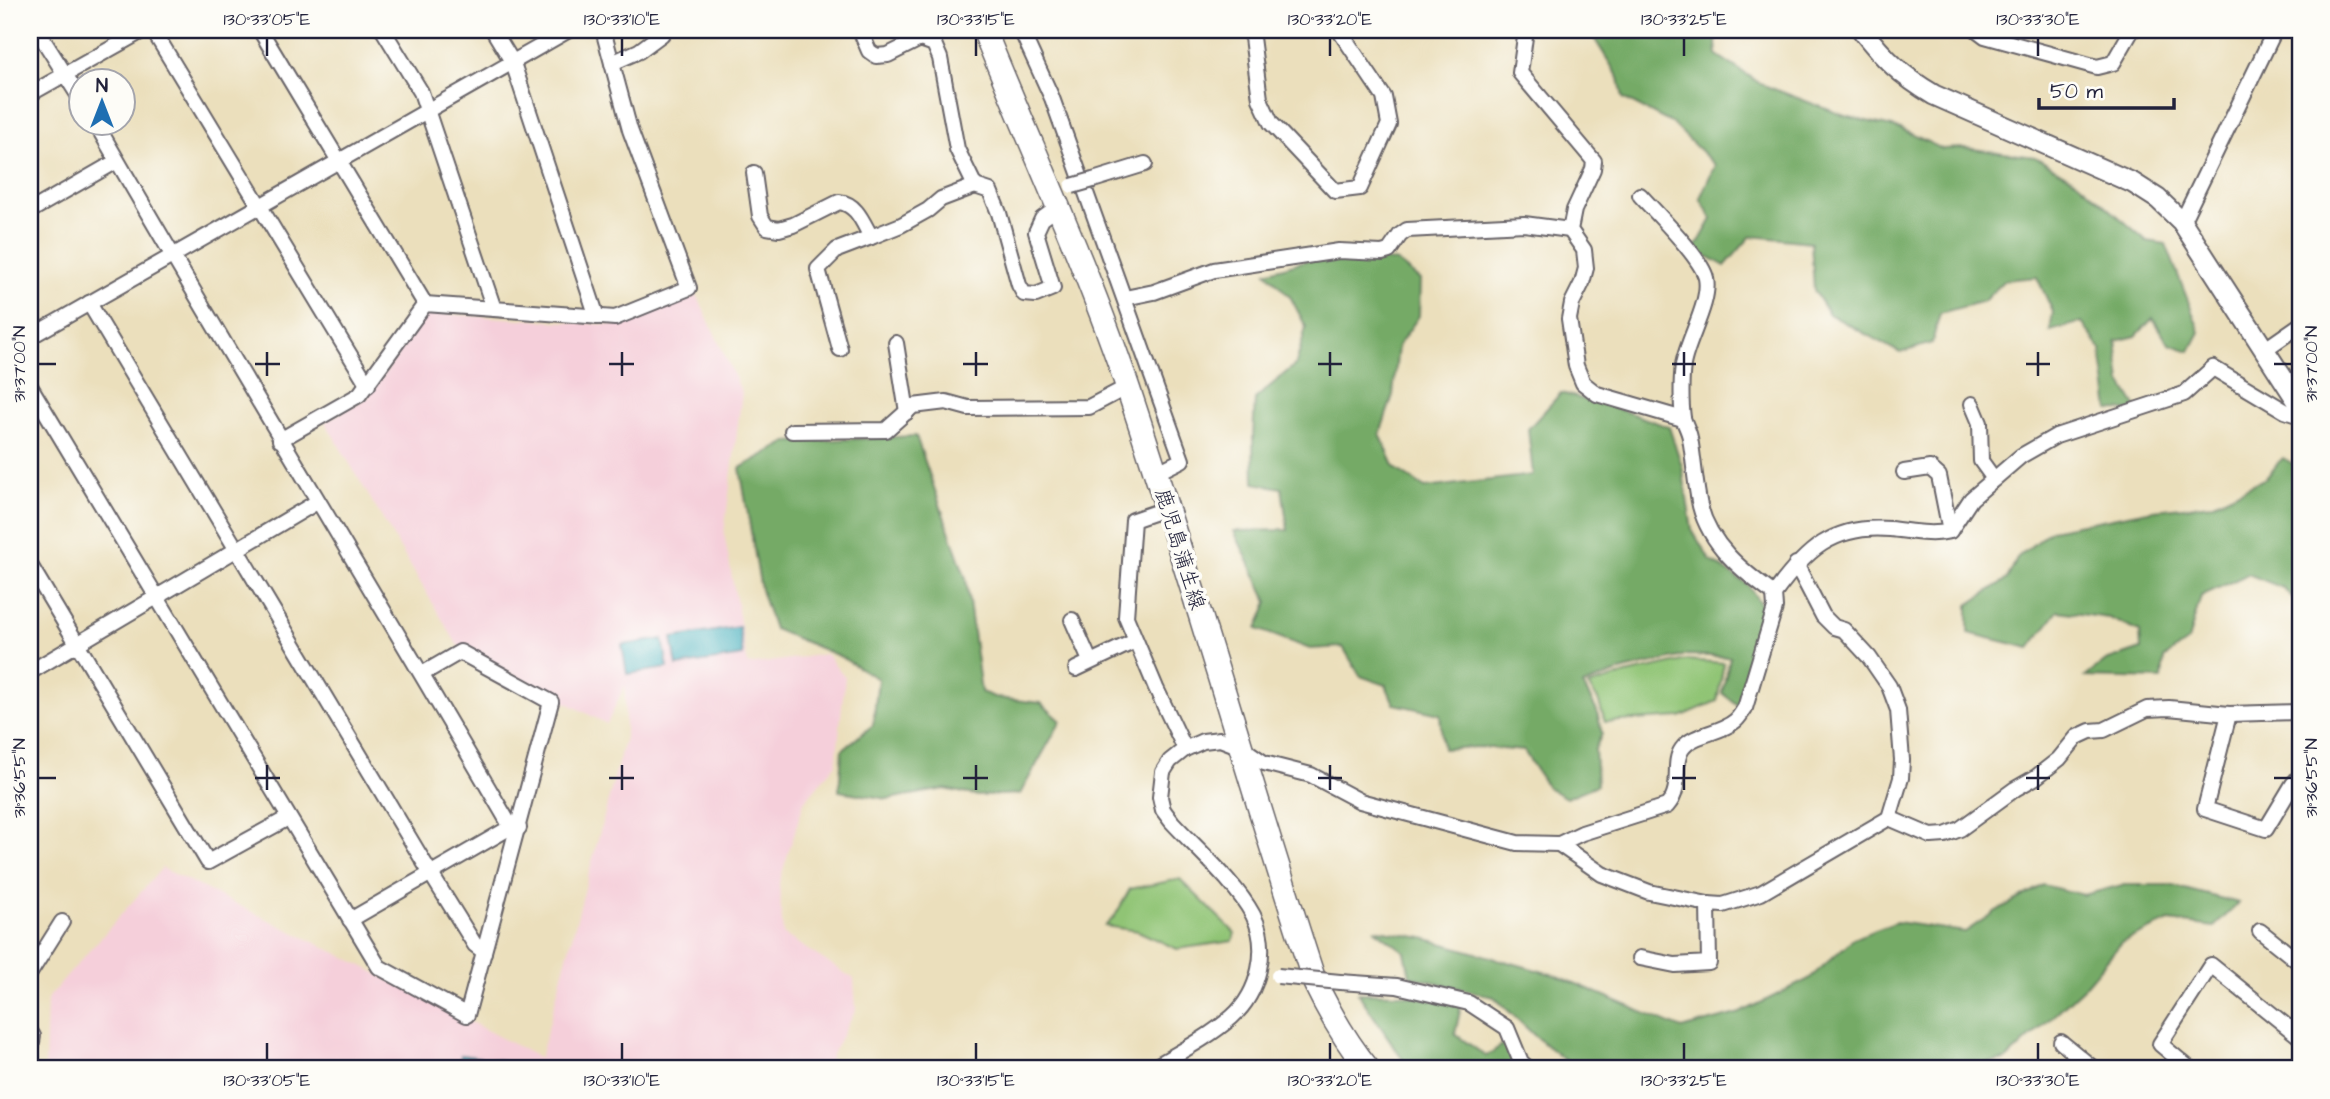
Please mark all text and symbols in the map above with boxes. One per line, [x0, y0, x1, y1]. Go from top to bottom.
text: 130°33'05"E [223, 7, 311, 32]
text: 130°33'10"E [584, 7, 661, 32]
text: 130°33'15"E [937, 7, 1015, 32]
text: 130°33'20"E [1288, 7, 1373, 32]
text: 130°33'25"E [1641, 7, 1727, 32]
text: 130°33'30"E [1996, 7, 2080, 32]
north arrow [66, 66, 136, 136]
scale bar [2039, 66, 2174, 110]
text: N [96, 73, 108, 100]
text: 50 m [2050, 77, 2104, 106]
text: 31°37'00"N [7, 326, 32, 402]
text: 31°37'00"N [2299, 326, 2324, 402]
street label: 鹿児島蒲生線 [1148, 485, 1212, 613]
text: 31°36'55"N [7, 738, 32, 818]
text: 31°36'55"N [2299, 738, 2324, 818]
text: 130°33'05"E [223, 1068, 311, 1093]
text: 130°33'10"E [584, 1068, 661, 1093]
text: 130°33'15"E [937, 1068, 1015, 1093]
text: 130°33'20"E [1288, 1068, 1373, 1093]
text: 130°33'25"E [1641, 1068, 1727, 1093]
text: 130°33'30"E [1996, 1068, 2080, 1093]

